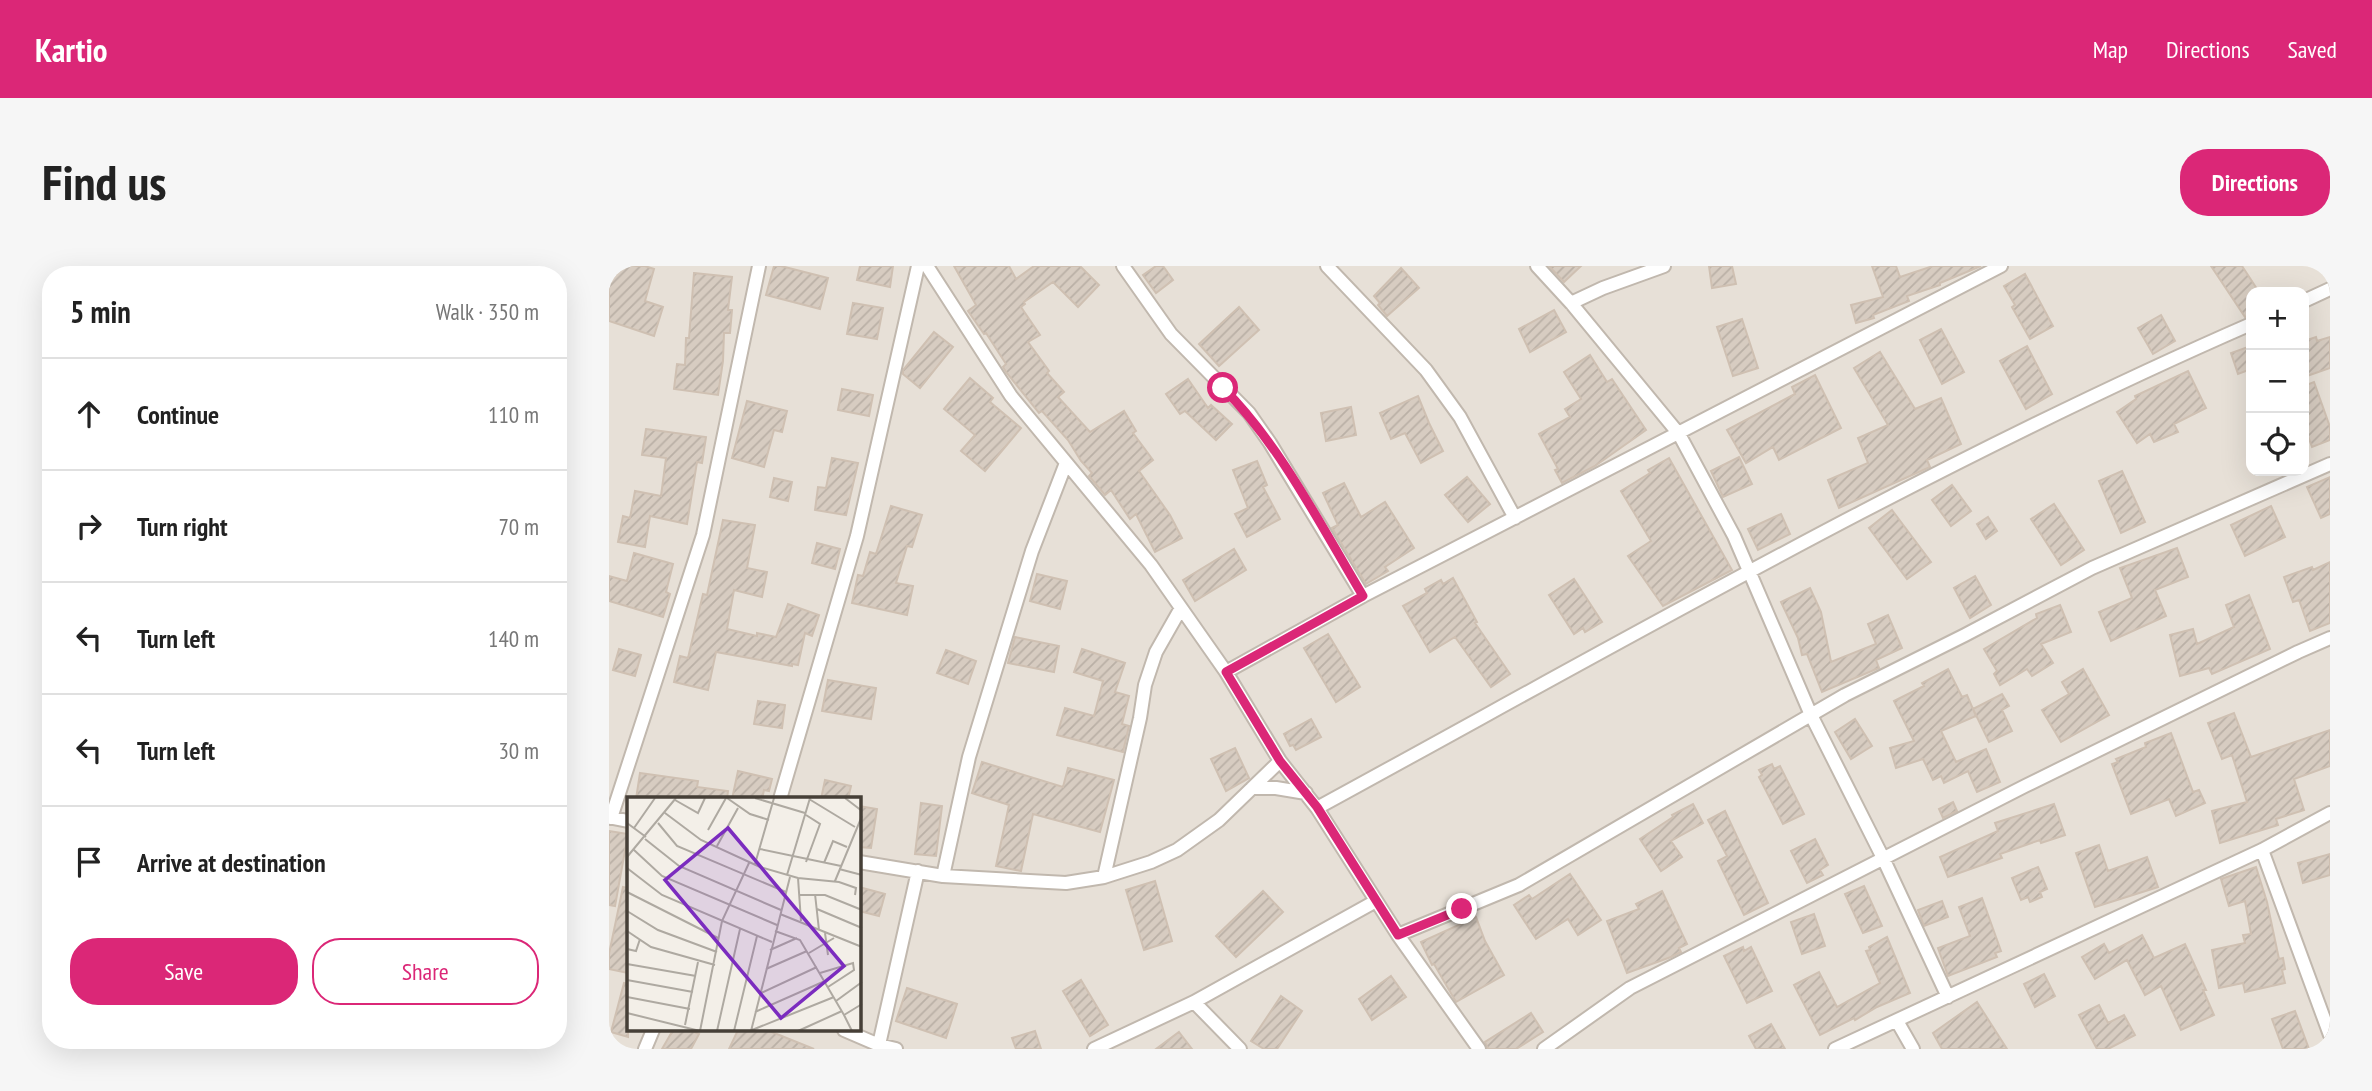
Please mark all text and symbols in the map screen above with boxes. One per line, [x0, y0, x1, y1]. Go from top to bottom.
text: Kartio [35, 28, 108, 71]
text: Map [2093, 34, 2128, 65]
text: Directions [2166, 34, 2250, 65]
text: Saved [2288, 34, 2337, 65]
button: Directions [2180, 149, 2330, 216]
text: Find us [42, 150, 166, 214]
map controls [2246, 287, 2309, 476]
button: + [2246, 287, 2309, 350]
text: 5 min [70, 292, 131, 331]
text: Walk · 350 m [436, 297, 539, 326]
button: − [2246, 350, 2309, 413]
route start [1207, 372, 1238, 403]
icon: ahead [70, 395, 108, 433]
text: Continue [137, 398, 219, 431]
text: 110 m [488, 400, 539, 429]
button: locate [2246, 413, 2309, 476]
icon: right [70, 507, 108, 545]
text: Turn right [137, 510, 228, 543]
text: 70 m [498, 512, 539, 541]
icon: left [70, 619, 108, 657]
text: Turn left [137, 622, 215, 655]
text: 140 m [488, 624, 539, 653]
icon: left [70, 731, 108, 769]
text: Turn left [137, 734, 215, 767]
text: 30 m [498, 736, 539, 765]
inset map [627, 797, 861, 1032]
icon: arrive [70, 843, 108, 881]
text: Arrive at destination [137, 846, 326, 879]
route end [1446, 893, 1477, 924]
button: Save [70, 938, 298, 1005]
button: Share [312, 938, 539, 1005]

